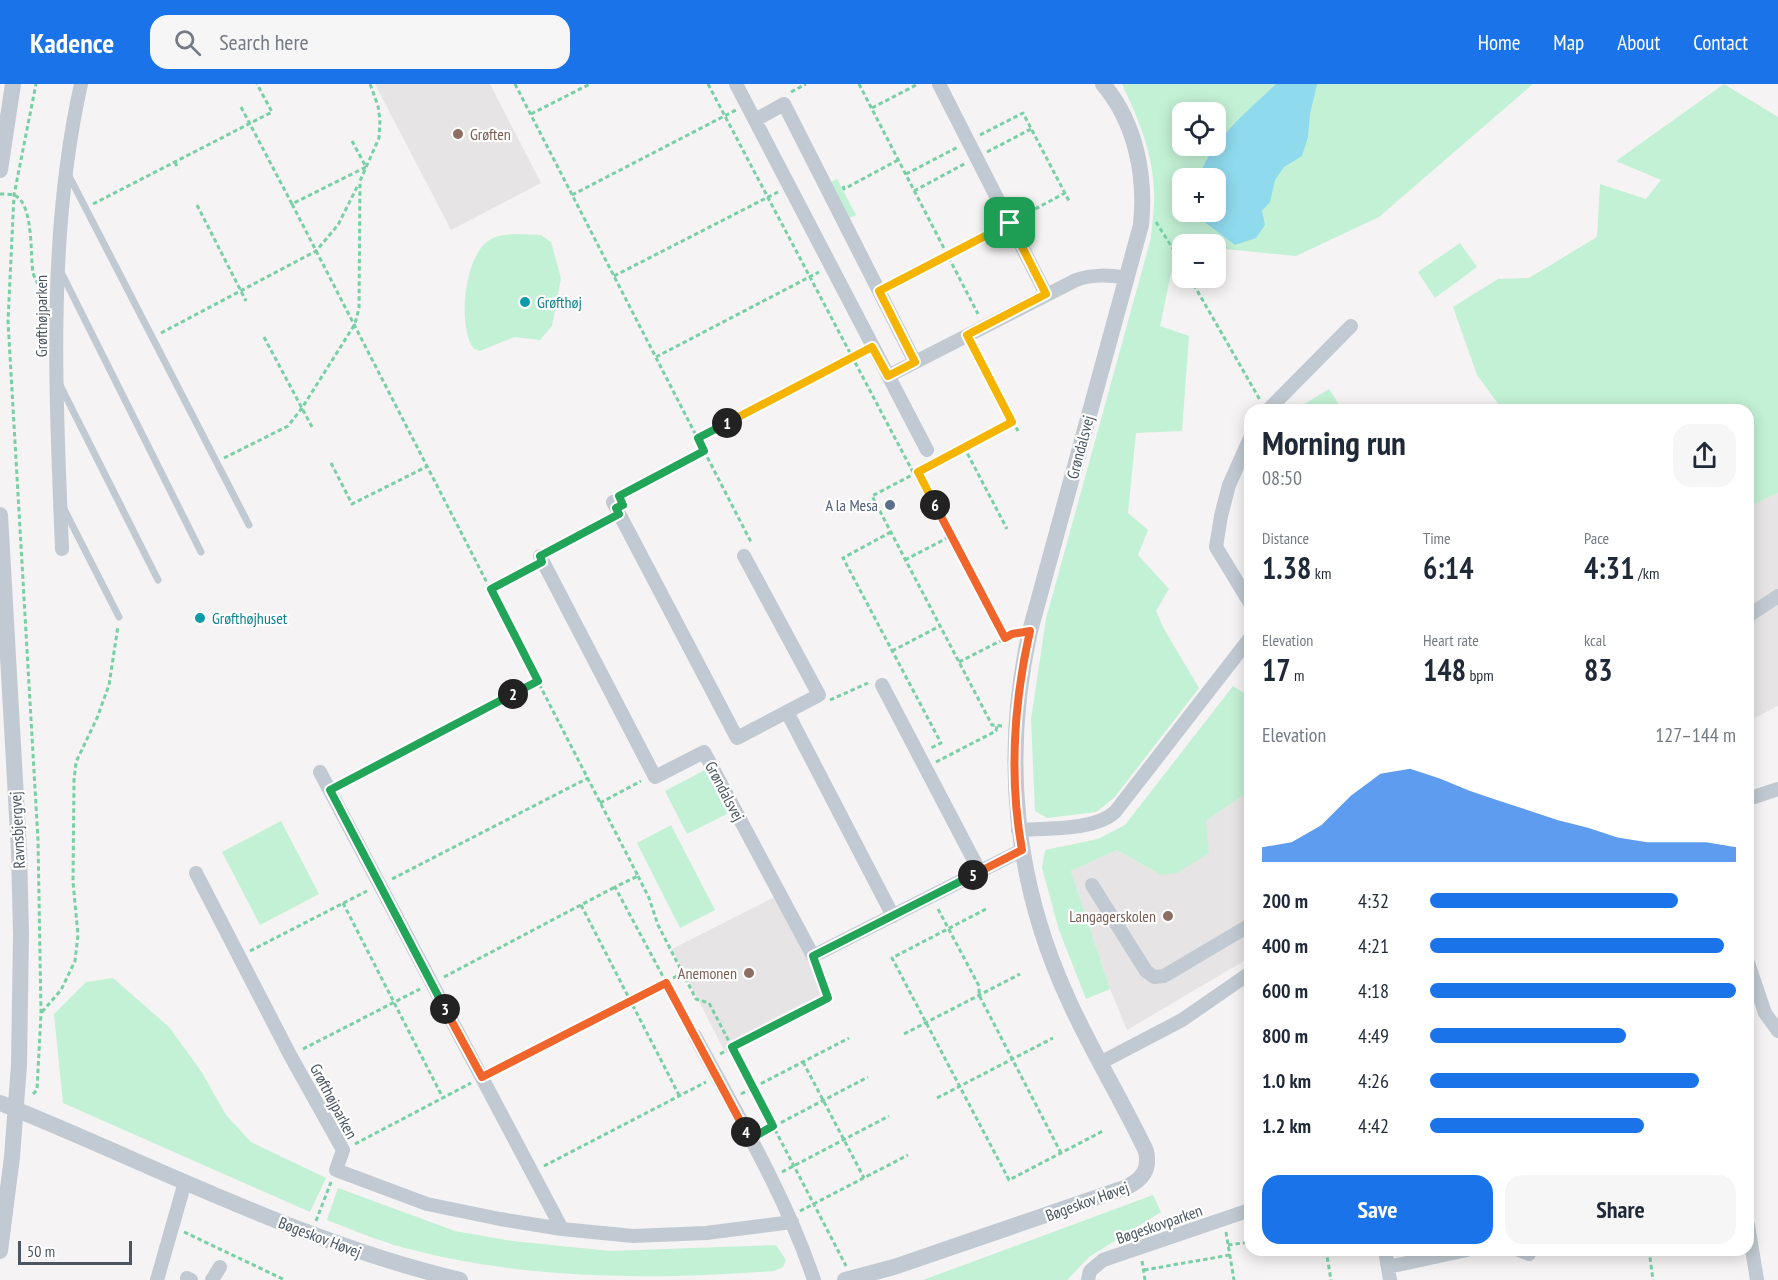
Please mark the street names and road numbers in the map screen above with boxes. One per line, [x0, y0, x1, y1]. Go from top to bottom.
street label: Grøfthøjparken [31, 275, 51, 357]
street label: Grøndalsvej [1062, 413, 1098, 481]
street label: Grøndalsvej [701, 758, 749, 824]
street label: Ravnsbjergvej [5, 791, 29, 869]
street label: Grøfthøjparken [306, 1060, 362, 1142]
street label: Bøgeskov Høvej [1043, 1177, 1131, 1225]
street label: Bøgeskovparken [1113, 1200, 1205, 1248]
street label: Bøgeskov Høvej [276, 1212, 364, 1262]

